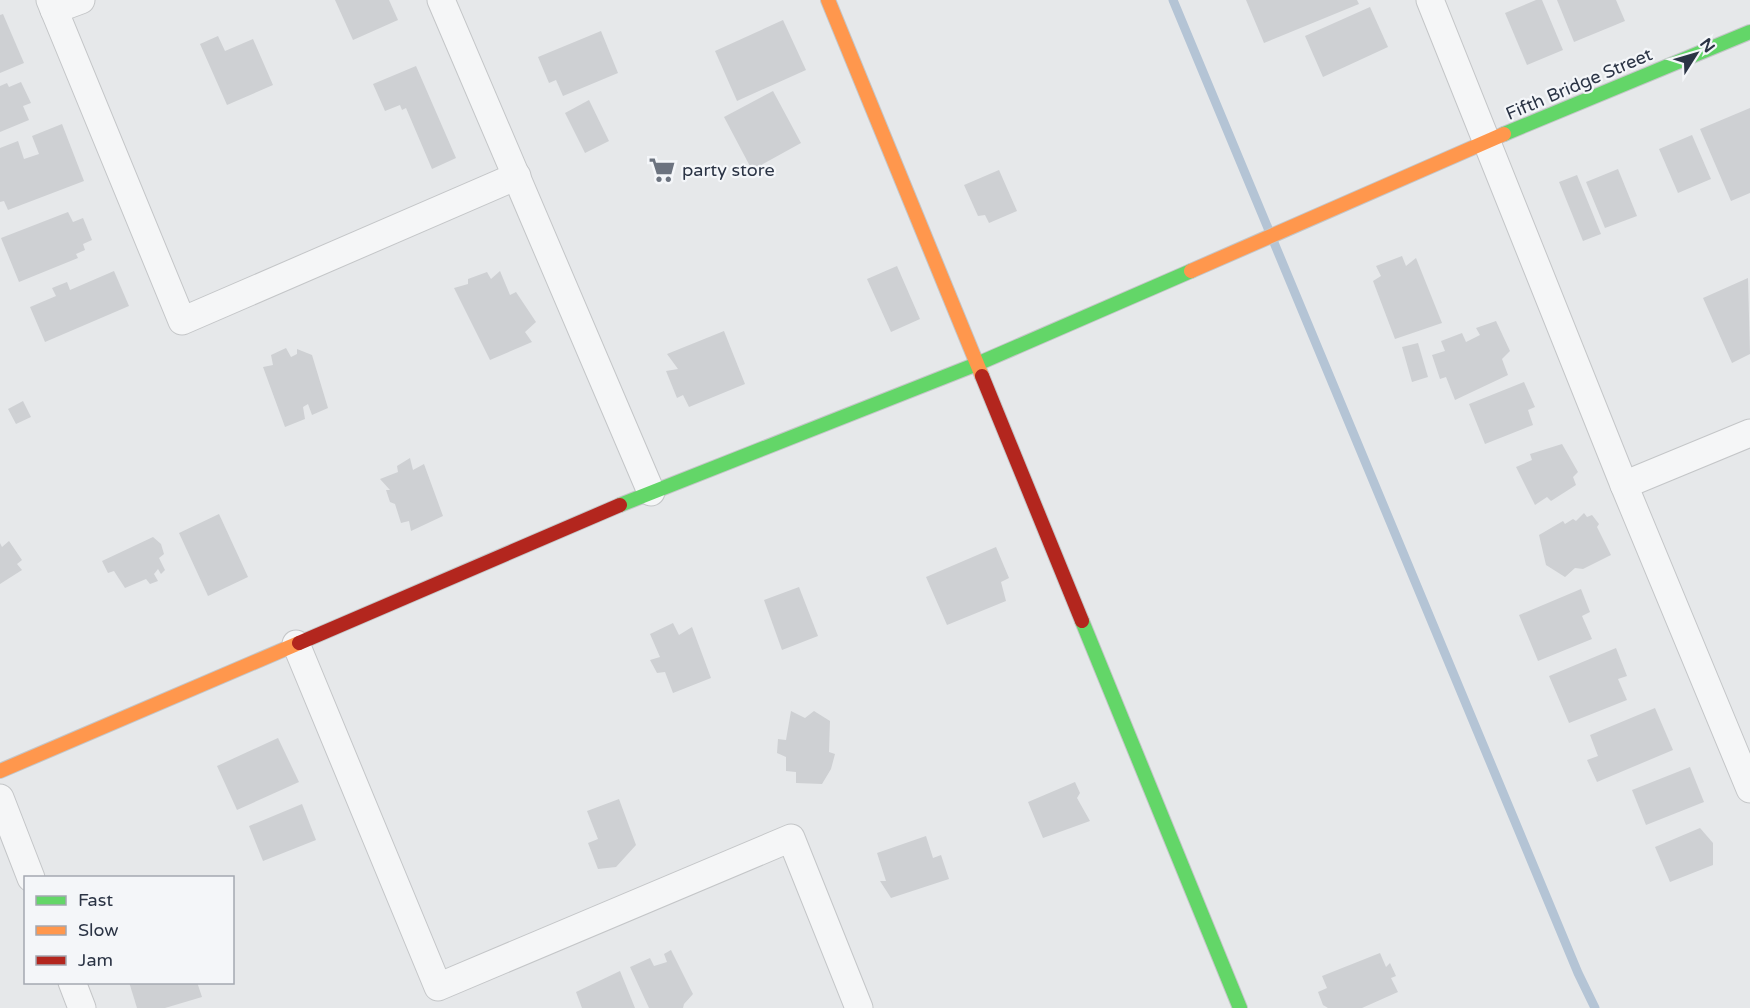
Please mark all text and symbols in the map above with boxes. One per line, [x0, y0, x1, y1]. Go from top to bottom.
north arrow [1666, 24, 1726, 84]
text: N [1695, 34, 1719, 57]
street label: Fifth Bridge Street [1502, 43, 1656, 125]
supermarket icon: party store [647, 155, 677, 185]
place label: party store [682, 159, 775, 181]
legend [24, 876, 234, 984]
text: Fast [78, 889, 113, 911]
text: Slow [78, 919, 119, 941]
text: Jam [78, 949, 113, 971]

